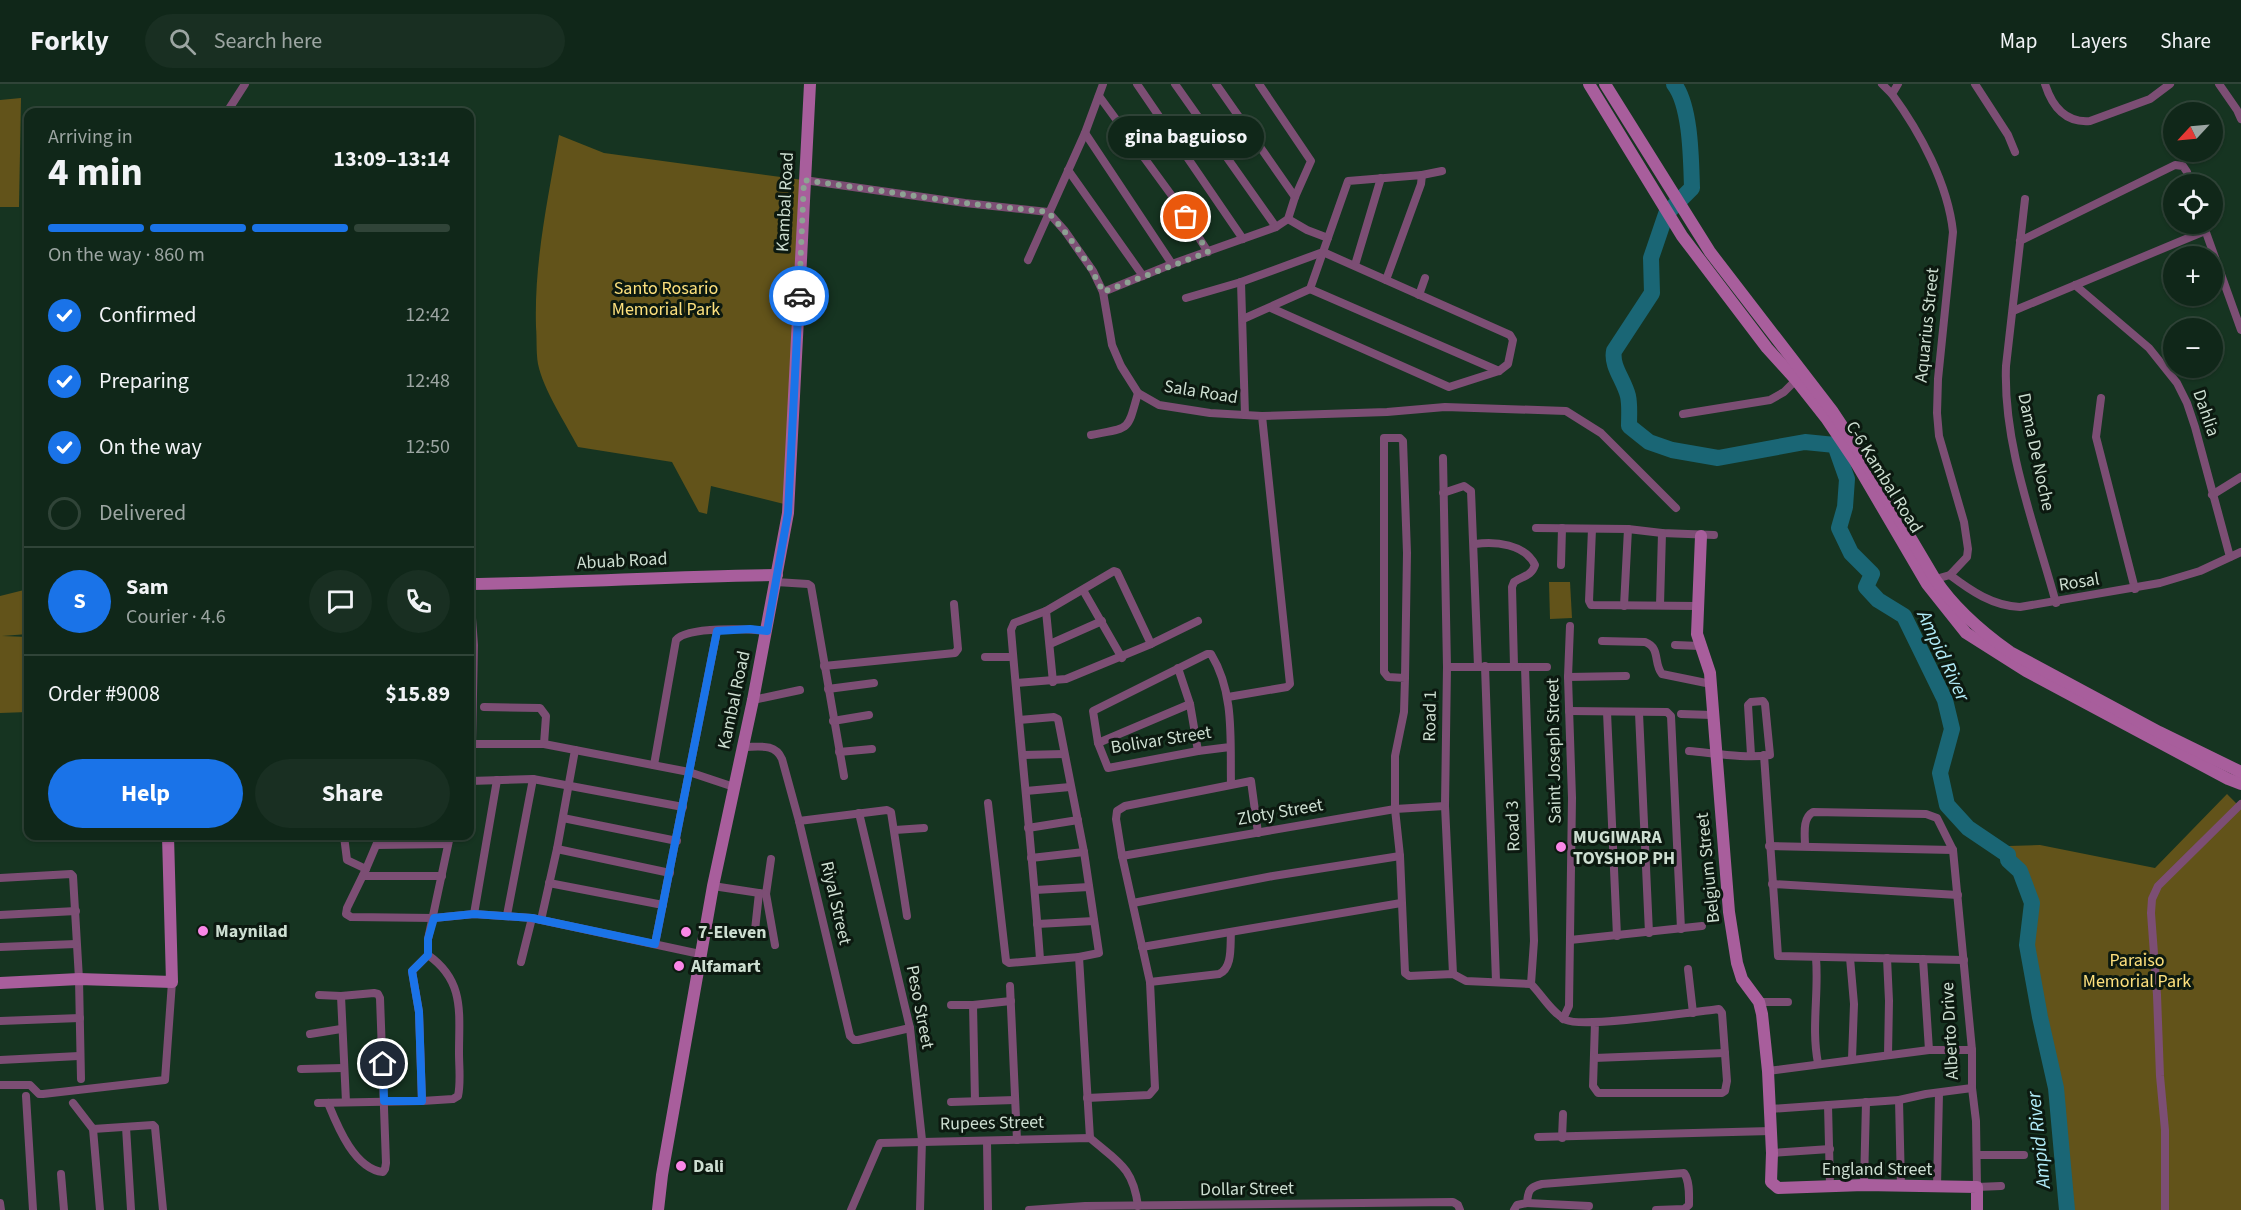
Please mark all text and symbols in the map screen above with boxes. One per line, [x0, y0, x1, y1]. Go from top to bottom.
search box [145, 14, 565, 68]
text: Forkly [30, 21, 109, 61]
icon: search [166, 25, 199, 58]
text: Search here [214, 25, 322, 57]
text: Map [2000, 26, 2037, 56]
text: Layers [2070, 26, 2127, 56]
text: Share [2160, 26, 2211, 56]
north arrow [2163, 102, 2223, 162]
map controls [2163, 102, 2223, 378]
callout: gina baguioso [1108, 115, 1264, 157]
text: Arriving in [48, 123, 133, 151]
text: gina baguioso [1125, 123, 1247, 151]
text: 13:09–13:14 [333, 143, 450, 175]
text: 4 min [48, 145, 143, 201]
street label: Kambal Road [770, 151, 800, 253]
button: locate [2163, 174, 2223, 234]
pin [1160, 191, 1211, 242]
icon: bag [1169, 200, 1202, 233]
text: On the way · 860 m [48, 241, 205, 269]
button: + [2163, 246, 2223, 306]
courier [769, 266, 829, 326]
street label: Aquarius Street [1909, 266, 1945, 384]
park label: Santo Rosario Memorial Park [612, 276, 720, 322]
icon: car [783, 280, 816, 313]
icon: check [48, 299, 81, 332]
text: Confirmed [99, 299, 196, 331]
text: 12:42 [405, 301, 450, 329]
button: − [2163, 318, 2223, 378]
icon: check [48, 365, 81, 398]
text: Preparing [99, 365, 189, 397]
text: 12:48 [405, 367, 450, 395]
street label: Sala Road [1162, 374, 1240, 410]
street label: Dahlia [2186, 386, 2226, 440]
street label: Dama De Noche [2011, 391, 2061, 513]
street label: C-6 Kambal Road [1839, 416, 1929, 538]
icon: check [48, 431, 81, 464]
text: On the way [99, 431, 202, 463]
text: 12:50 [405, 433, 450, 461]
text: Delivered [99, 497, 186, 529]
street label: Abuab Road [576, 546, 668, 576]
street label: Rosal [2057, 566, 2101, 598]
button: chat [309, 570, 372, 633]
button: phone [387, 570, 450, 633]
text: Sam [126, 571, 169, 603]
text: S [73, 585, 86, 617]
text: Courier · 4.6 [126, 603, 226, 631]
water label: Ampid River [1909, 604, 1977, 707]
street label: Kambal Road [711, 648, 757, 752]
text: Order #9008 [48, 678, 160, 710]
text: $15.89 [385, 678, 450, 710]
street label: Saint Joseph Street [1540, 678, 1568, 824]
street label: Road 1 [1417, 690, 1443, 742]
street label: Bolivar Street [1109, 720, 1213, 760]
button: Help [48, 759, 243, 828]
button: Share [255, 759, 450, 828]
street label: Zloty Street [1235, 792, 1325, 832]
street label: Road 3 [1500, 800, 1526, 852]
street label: Belgium Street [1690, 811, 1726, 925]
place label: MUGIWARA TOYSHOP PH [1573, 825, 1675, 871]
marker: MUGIWARA TOYSHOP PH [1554, 840, 1568, 854]
street label: Riyal Street [814, 859, 858, 947]
place label: Maynilad [215, 919, 288, 944]
place label: 7-Eleven [698, 920, 767, 945]
marker: Maynilad [196, 924, 210, 938]
marker: 7-Eleven [679, 925, 693, 939]
park label: Paraiso Memorial Park [2083, 948, 2191, 994]
place label: Alfamart [690, 954, 761, 979]
marker: Alfamart [672, 959, 686, 973]
street label: Peso Street [900, 963, 940, 1051]
street label: Alberto Drive [1935, 981, 1965, 1080]
pin [357, 1038, 408, 1089]
icon: home [366, 1047, 399, 1080]
water label: Ampid River [2020, 1089, 2058, 1192]
street label: Rupees Street [940, 1110, 1044, 1136]
place label: Dali [693, 1154, 724, 1179]
street label: England Street [1822, 1157, 1932, 1182]
marker: Dali [674, 1159, 688, 1173]
street label: Dollar Street [1200, 1176, 1294, 1202]

